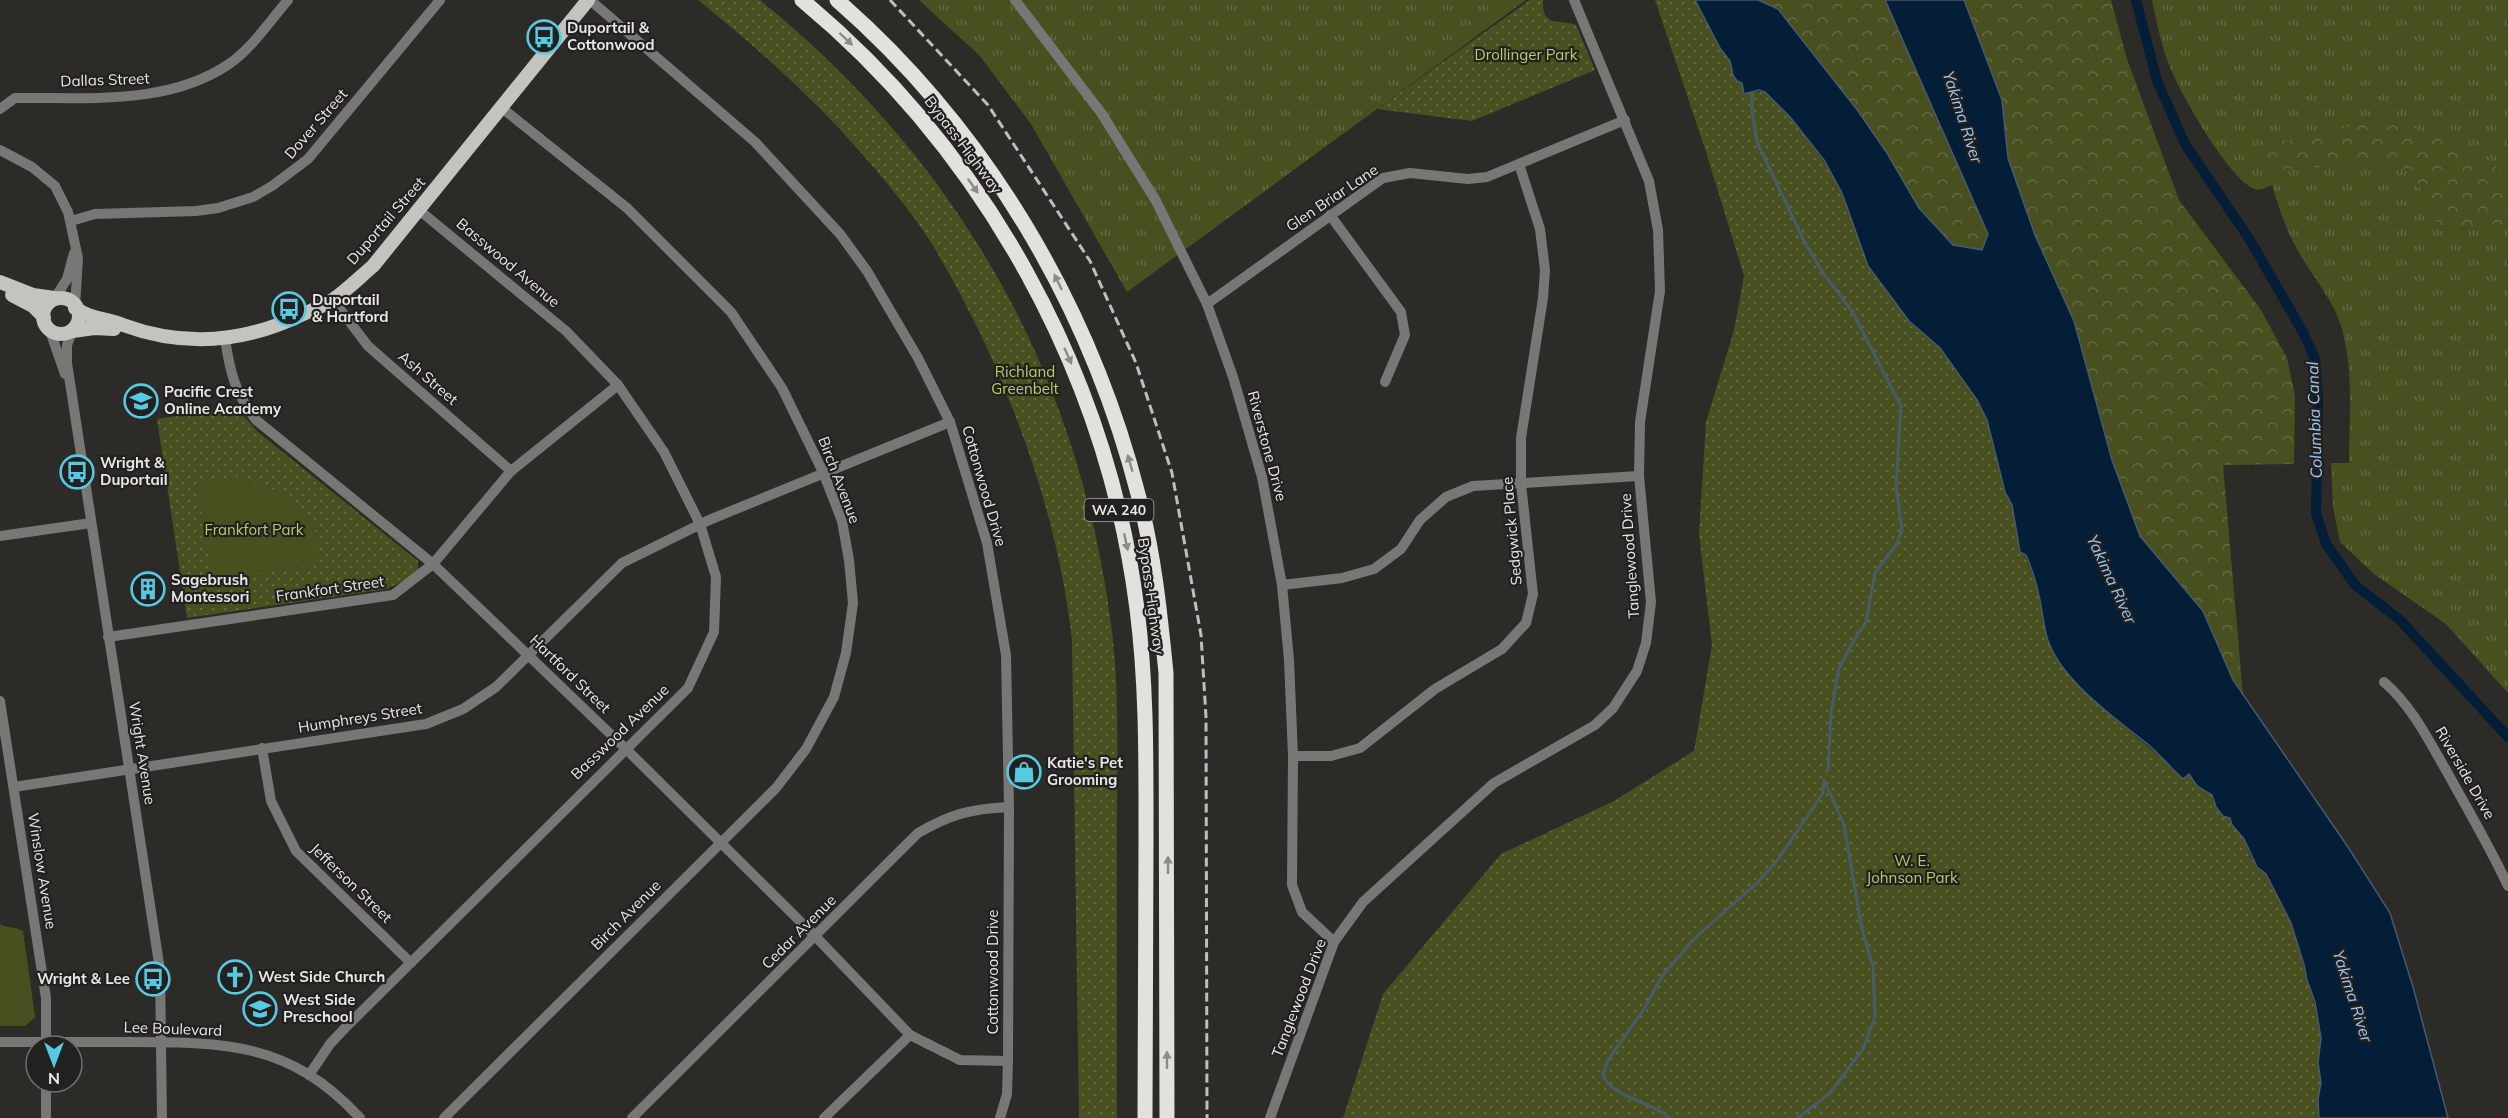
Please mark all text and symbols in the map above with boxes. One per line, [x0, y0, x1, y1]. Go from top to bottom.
place label: Duportail & Cottonwood [567, 18, 654, 54]
bus stop icon: Duportail & Cottonwood [526, 19, 562, 55]
one-way arrow [838, 32, 853, 46]
park label: Drollinger Park [1475, 45, 1578, 64]
street label: Dallas Street [60, 68, 150, 91]
water label: Yakima River [1939, 68, 1988, 167]
street label: Dover Street [280, 85, 351, 163]
street label: Bypass Highway [920, 92, 1006, 197]
street label: Glen Briar Lane [1282, 160, 1381, 235]
street label: Duportail Street [342, 173, 429, 268]
one-way arrow [967, 177, 979, 193]
street label: Basswood Avenue [453, 214, 564, 311]
one-way arrow [1053, 274, 1062, 291]
place label: Duportail & Hartford [312, 290, 389, 326]
bus stop icon: Duportail & Hartford [271, 291, 307, 327]
street label: Ash Street [395, 347, 462, 409]
one-way arrow [1063, 347, 1073, 365]
water label: Columbia Canal [2302, 361, 2326, 479]
park label: Richland Greenbelt [991, 362, 1059, 398]
place label: Pacific Crest Online Academy [164, 382, 282, 418]
school or university icon: Pacific Crest Online Academy [123, 383, 159, 419]
street label: Riverstone Drive [1244, 389, 1291, 503]
street label: Cottonwood Drive [958, 423, 1011, 549]
street label: Birch Avenue [814, 434, 865, 526]
place label: Wright & Duportail [100, 453, 168, 489]
bus stop icon: Wright & Duportail [59, 454, 95, 490]
one-way arrow [1124, 454, 1134, 472]
street label: Sedgwick Place [1497, 476, 1526, 586]
street label: Tanglewood Drive [1616, 493, 1643, 619]
road number: WA 240 [1084, 499, 1154, 521]
park label: Frankfort Park [204, 520, 304, 539]
water label: Yakima River [2083, 531, 2142, 628]
one-way arrow [1122, 532, 1131, 551]
street label: Bypass Highway [1134, 536, 1169, 655]
place label: Sagebrush Montessori [171, 570, 250, 606]
building icon: Sagebrush Montessori [130, 571, 166, 607]
street label: Frankfort Street [275, 572, 385, 606]
street label: Hartford Street [526, 630, 615, 717]
street label: Basswood Avenue [567, 680, 673, 783]
street label: Humphreys Street [297, 698, 423, 737]
street label: Wright Avenue [125, 700, 160, 806]
street label: Riverside Drive [2431, 723, 2500, 822]
place label: Katie's Pet Grooming [1047, 753, 1123, 789]
shop icon: Katie's Pet Grooming [1006, 754, 1042, 790]
street label: Winslow Avenue [24, 811, 61, 931]
street label: Jefferson Street [306, 839, 396, 926]
park label: W. E. Johnson Park [1866, 851, 1958, 887]
one-way arrow [1163, 855, 1173, 874]
street label: Birch Avenue [587, 876, 665, 954]
street label: Cedar Avenue [757, 890, 840, 973]
street label: Cottonwood Drive [983, 910, 1002, 1034]
street label: Tanglewood Drive [1267, 936, 1330, 1060]
water label: Yakima River [2329, 947, 2378, 1046]
church icon: West Side Church [217, 959, 253, 995]
bus stop icon: Wright & Lee [135, 961, 171, 997]
place label: West Side Church [258, 967, 385, 986]
place label: Wright & Lee [37, 969, 130, 988]
place label: West Side Preschool [283, 990, 355, 1026]
school or university icon: West Side Preschool [242, 991, 278, 1027]
street label: Lee Boulevard [123, 1017, 223, 1040]
north arrow [24, 1034, 84, 1094]
one-way arrow [1163, 1050, 1172, 1069]
text: N [48, 1069, 60, 1089]

